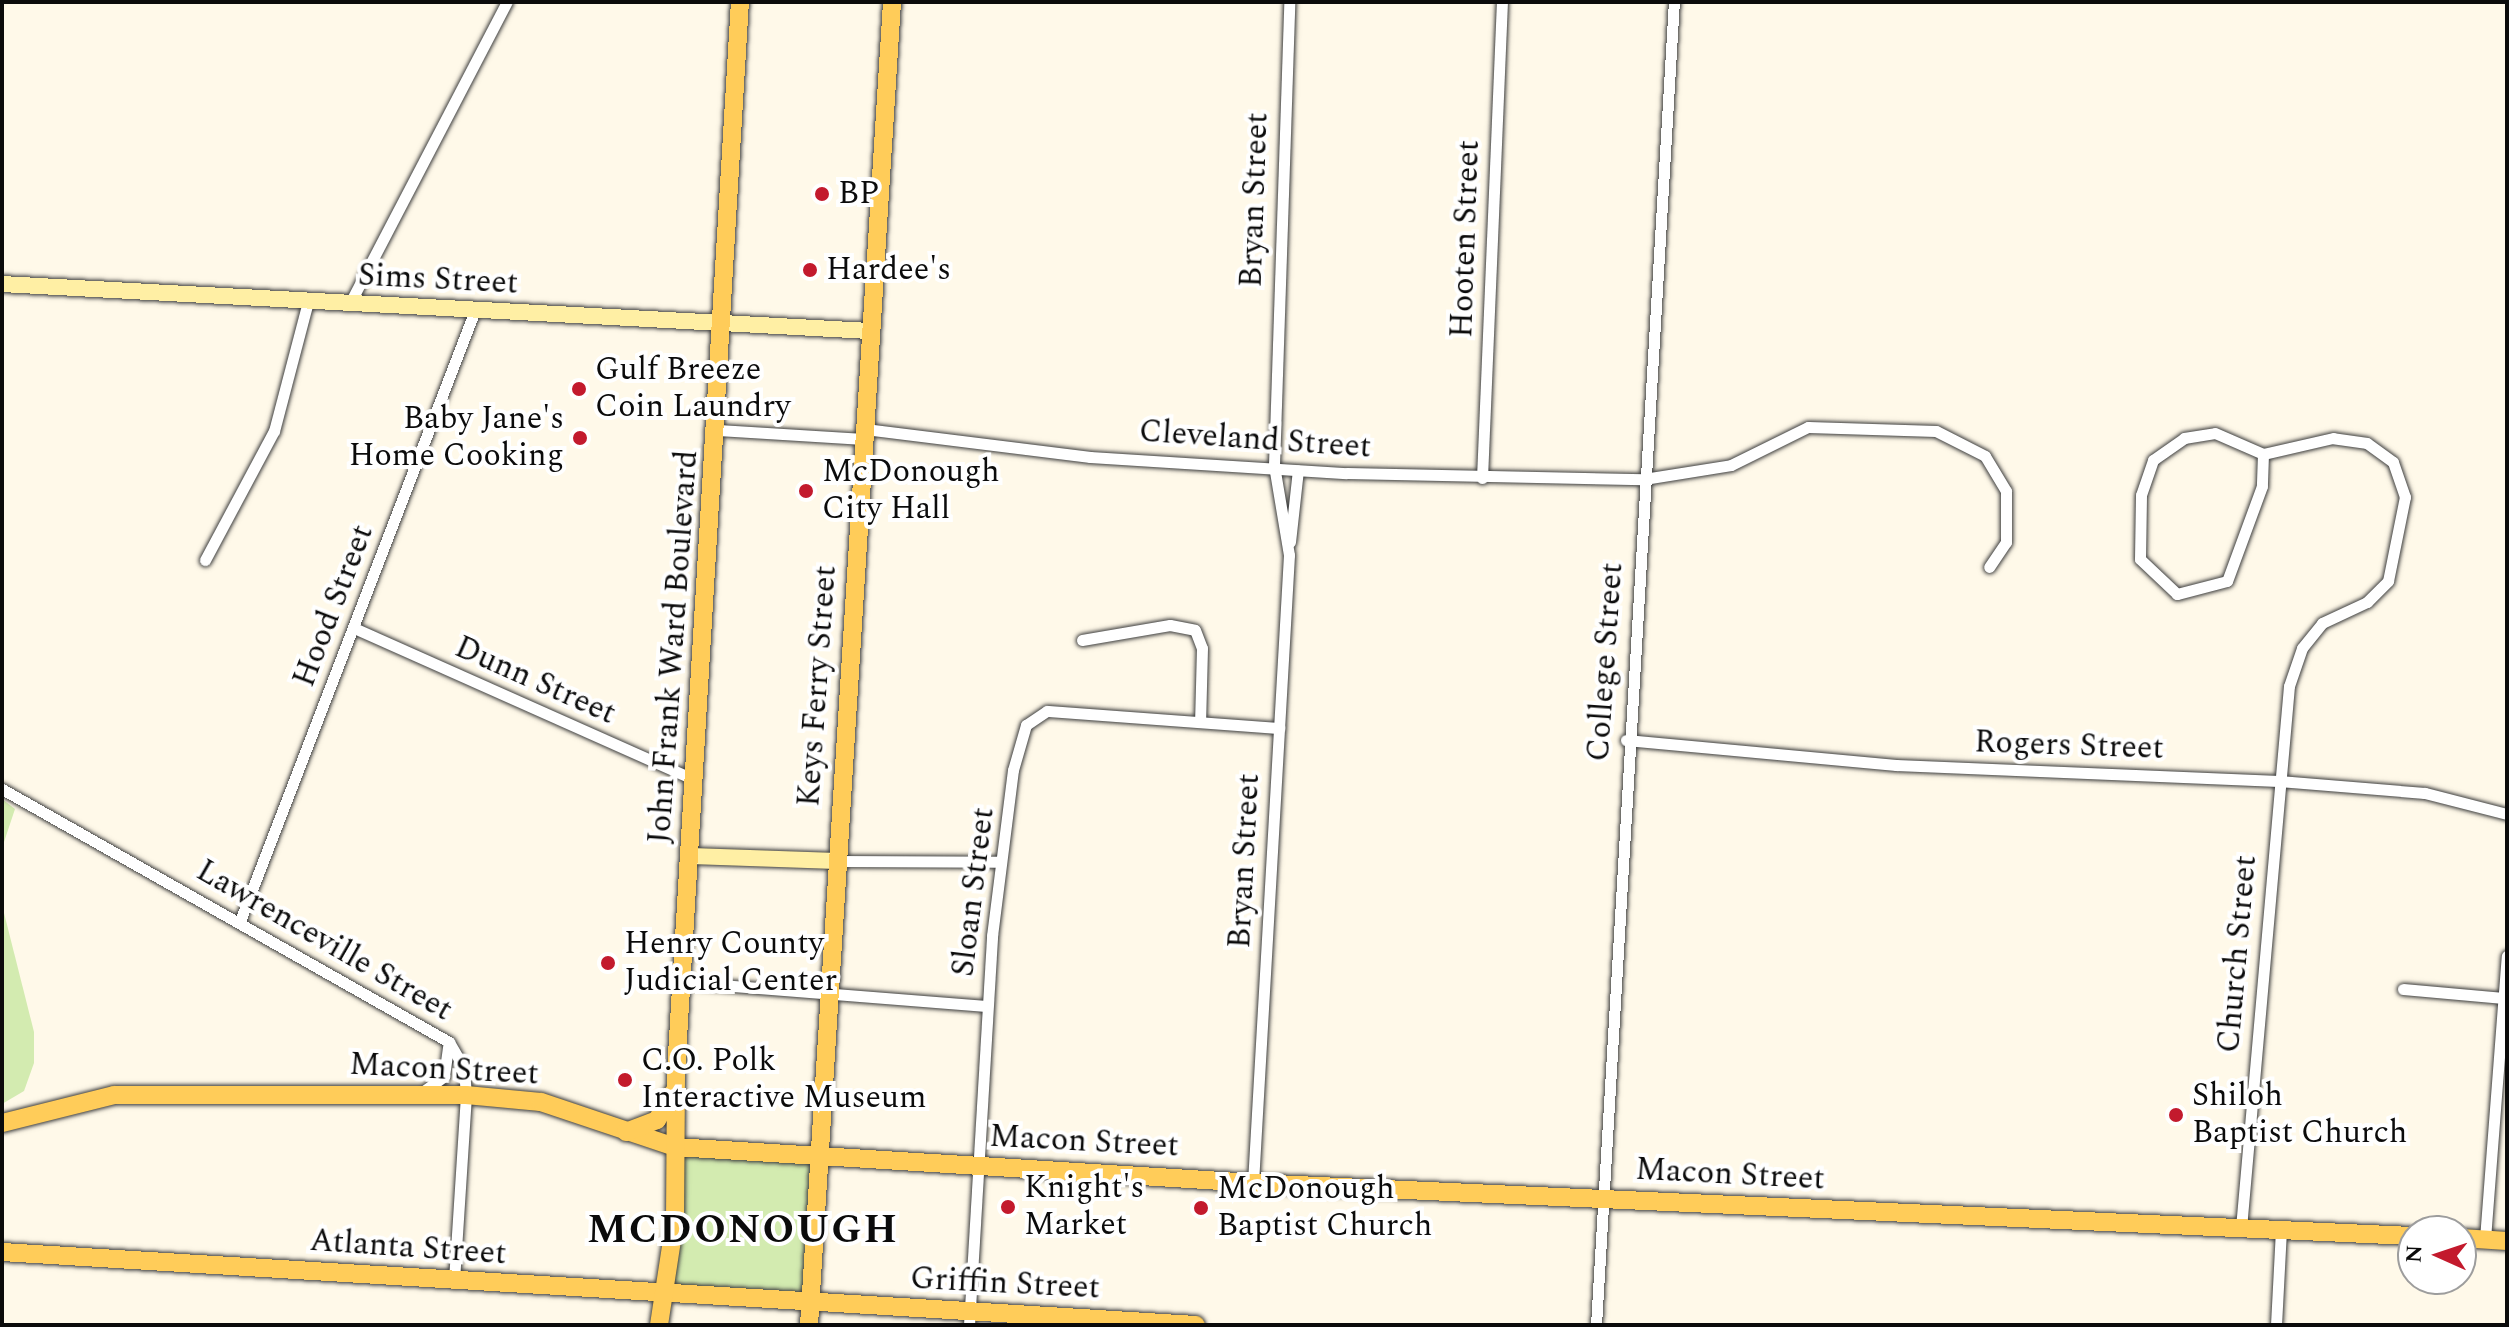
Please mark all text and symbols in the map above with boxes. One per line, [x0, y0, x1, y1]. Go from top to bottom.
street label: Bryan Street [1233, 112, 1277, 288]
street label: Hooten Street [1443, 139, 1489, 339]
place label: BP [838, 175, 879, 213]
marker: BP [813, 185, 831, 203]
place label: Hardee's [826, 251, 951, 289]
street label: Sims Street [357, 257, 519, 303]
marker: Hardee's [801, 261, 819, 279]
place label: Gulf Breeze Coin Laundry [595, 352, 791, 427]
marker: Gulf Breeze Coin Laundry [570, 380, 588, 398]
place label: Baby Jane's Home Cooking [349, 401, 564, 476]
street label: Cleveland Street [1138, 413, 1372, 467]
marker: Baby Jane's Home Cooking [571, 429, 589, 447]
street label: John Frank Ward Boulevard [641, 449, 707, 845]
place label: McDonough City Hall [822, 454, 1000, 529]
marker: McDonough City Hall [797, 482, 815, 500]
street label: Hood Street [285, 519, 383, 693]
street label: College Street [1580, 561, 1632, 763]
street label: Keys Ferry Street [790, 564, 846, 808]
street label: Dunn Street [449, 628, 621, 734]
street label: Rogers Street [1974, 724, 2164, 768]
street label: Bryan Street [1221, 772, 1269, 950]
street label: Sloan Street [945, 805, 1003, 979]
street label: Lawrenceville Street [189, 852, 459, 1030]
street label: Church Street [2210, 853, 2266, 1055]
place label: Henry County Judicial Center [624, 926, 837, 1001]
marker: Henry County Judicial Center [599, 954, 617, 972]
place label: C.O. Polk Interactive Museum [641, 1043, 927, 1118]
street label: Macon Street [348, 1046, 540, 1094]
marker: C.O. Polk Interactive Museum [616, 1071, 634, 1089]
place label: Shiloh Baptist Church [2192, 1078, 2407, 1153]
marker: Shiloh Baptist Church [2167, 1106, 2185, 1124]
street label: Macon Street [988, 1118, 1180, 1166]
street label: Macon Street [1634, 1151, 1826, 1199]
place label: Knight's Market [1024, 1170, 1144, 1245]
place label: McDonough Baptist Church [1217, 1171, 1432, 1246]
marker: Knight's Market [999, 1198, 1017, 1216]
marker: McDonough Baptist Church [1192, 1199, 1210, 1217]
district label: MCDONOUGH [587, 1207, 899, 1255]
north arrow [2397, 1215, 2477, 1295]
street label: Atlanta Street [308, 1222, 508, 1274]
text: N [2398, 1244, 2431, 1264]
street label: Griffin Street [909, 1260, 1101, 1308]

